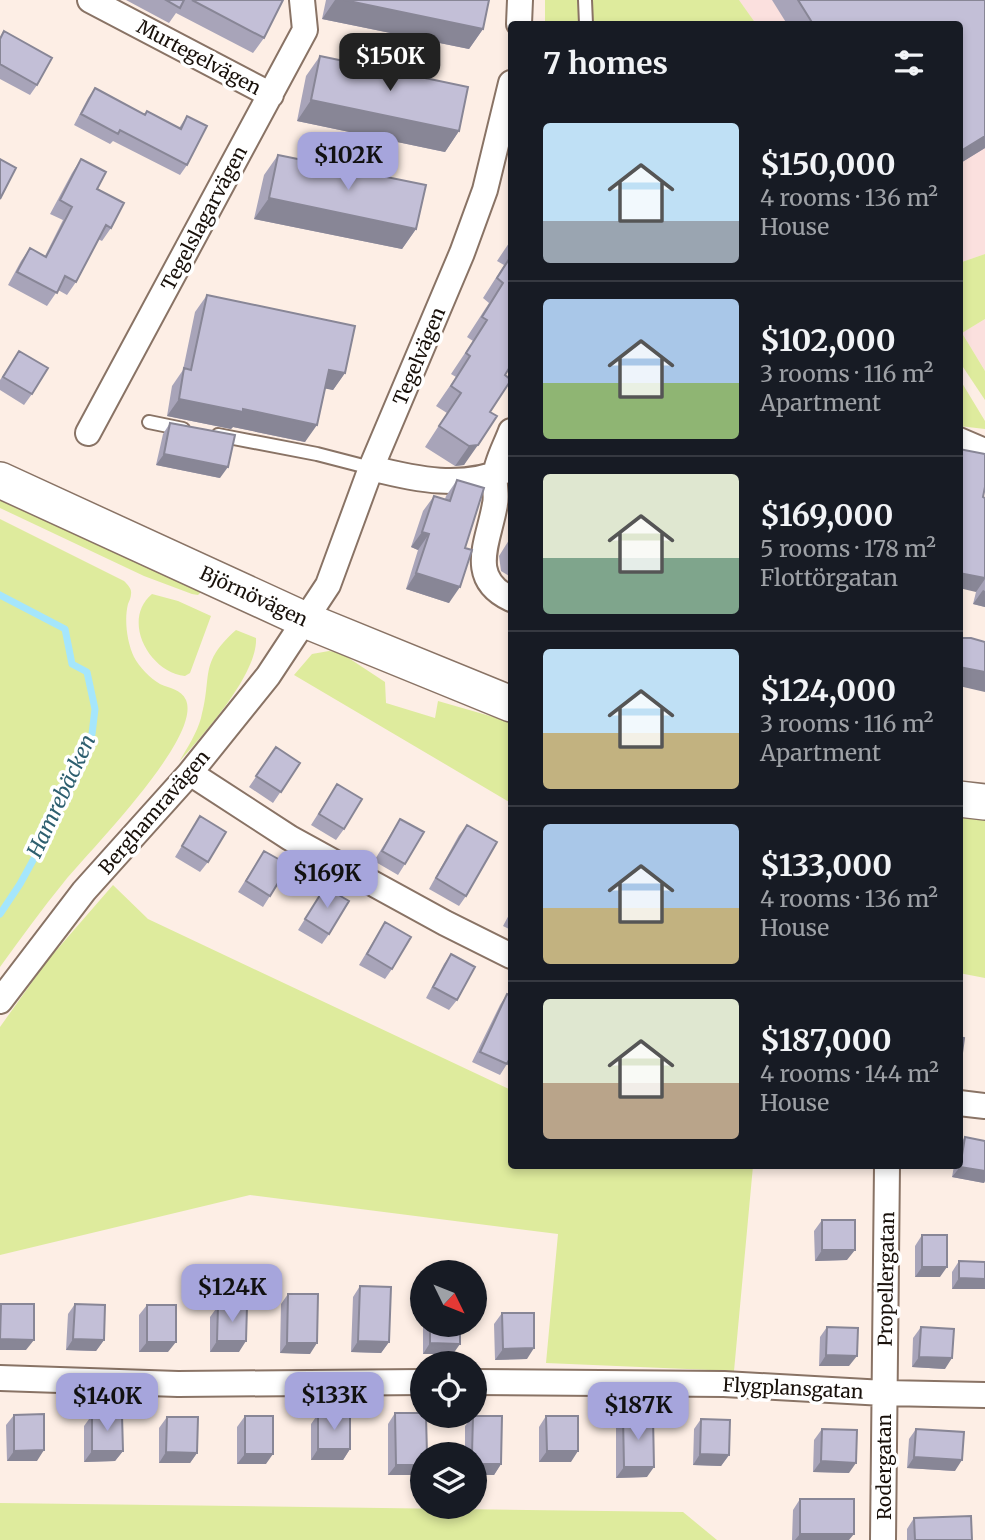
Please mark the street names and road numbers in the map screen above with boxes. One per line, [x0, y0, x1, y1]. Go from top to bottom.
street label: Murtegelvägen [133, 14, 266, 100]
street label: Tegelslagarvägen [156, 141, 252, 294]
street label: Tegelvägen [388, 303, 451, 409]
street label: Björnövägen [196, 561, 312, 632]
street label: Berghamravägen [93, 745, 215, 879]
street label: Propellergatan [873, 1211, 899, 1347]
street label: Flygplansgatan [722, 1372, 864, 1404]
street label: Rodergatan [872, 1414, 896, 1520]

